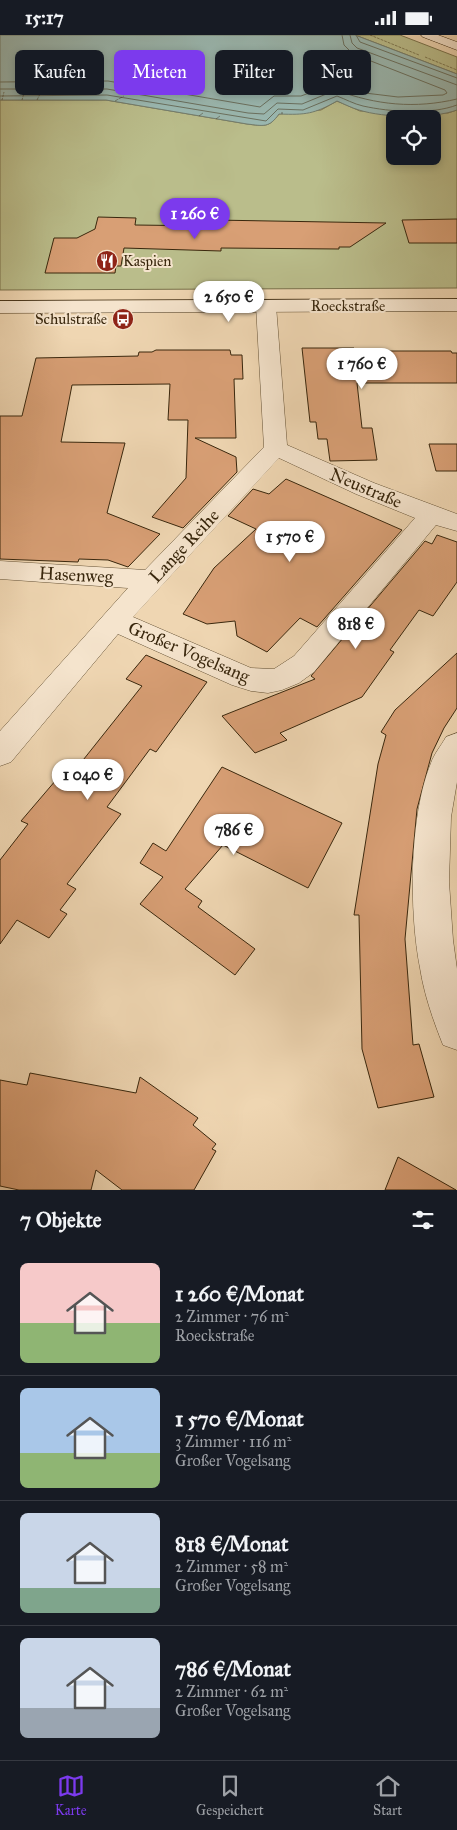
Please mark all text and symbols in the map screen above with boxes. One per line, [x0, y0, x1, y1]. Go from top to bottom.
text: 15:17 [25, 6, 64, 29]
chip: Kaufen [15, 50, 104, 95]
chip: Mieten [114, 50, 205, 95]
chip: Filter [215, 50, 293, 95]
chip: Neu [303, 50, 371, 95]
map controls [386, 110, 441, 165]
button: locate [386, 110, 441, 165]
pin: 1 260 € [149, 197, 241, 240]
text: 1 260 € [171, 204, 219, 223]
restaurant icon: Kaspien [95, 249, 119, 273]
place label: Kaspien [123, 252, 171, 270]
pin: 2 650 € [183, 281, 275, 323]
text: 2 650 € [204, 287, 254, 306]
street label: Roeckstraße [311, 297, 385, 315]
bus stop icon: Schulstraße [111, 307, 135, 331]
place label: Schulstraße [35, 310, 107, 328]
pin: 1 760 € [316, 347, 408, 390]
text: 1 760 € [338, 354, 386, 373]
street label: Neustraße [327, 463, 405, 513]
street label: Lange Reihe [144, 505, 224, 588]
pin: 1 570 € [244, 521, 336, 563]
text: 1 570 € [266, 527, 314, 546]
street label: Hasenweg [38, 562, 114, 589]
pin: 818 € [321, 607, 391, 650]
text: 818 € [338, 614, 374, 633]
street label: Großer Vogelsang [124, 616, 254, 689]
pin: 1 040 € [42, 759, 134, 801]
text: 1 040 € [63, 765, 113, 784]
pin: 786 € [199, 813, 269, 856]
text: 786 € [215, 820, 253, 839]
icon: filters [409, 1206, 437, 1234]
text: 7 Objekte [20, 1207, 102, 1233]
text: 1 260 €/Monat [175, 1281, 304, 1307]
icon: home [60, 1283, 120, 1343]
text: 2 Zimmer · 76 m² [175, 1307, 289, 1326]
text: Roeckstraße [175, 1326, 254, 1345]
text: 1 570 €/Monat [175, 1406, 304, 1432]
icon: home [60, 1408, 120, 1468]
text: 3 Zimmer · 116 m² [175, 1432, 291, 1451]
text: Großer Vogelsang [175, 1451, 291, 1470]
text: 818 €/Monat [175, 1531, 288, 1557]
icon: home [60, 1533, 120, 1593]
text: 2 Zimmer · 58 m² [175, 1557, 288, 1576]
text: Großer Vogelsang [175, 1576, 291, 1595]
text: 786 €/Monat [175, 1656, 291, 1682]
icon: home [60, 1658, 120, 1718]
text: 2 Zimmer · 62 m² [175, 1682, 288, 1701]
text: Großer Vogelsang [175, 1701, 291, 1720]
tab: Karte [55, 1772, 87, 1819]
tab: Gespeichert [196, 1772, 264, 1819]
tab: Start [373, 1772, 402, 1819]

